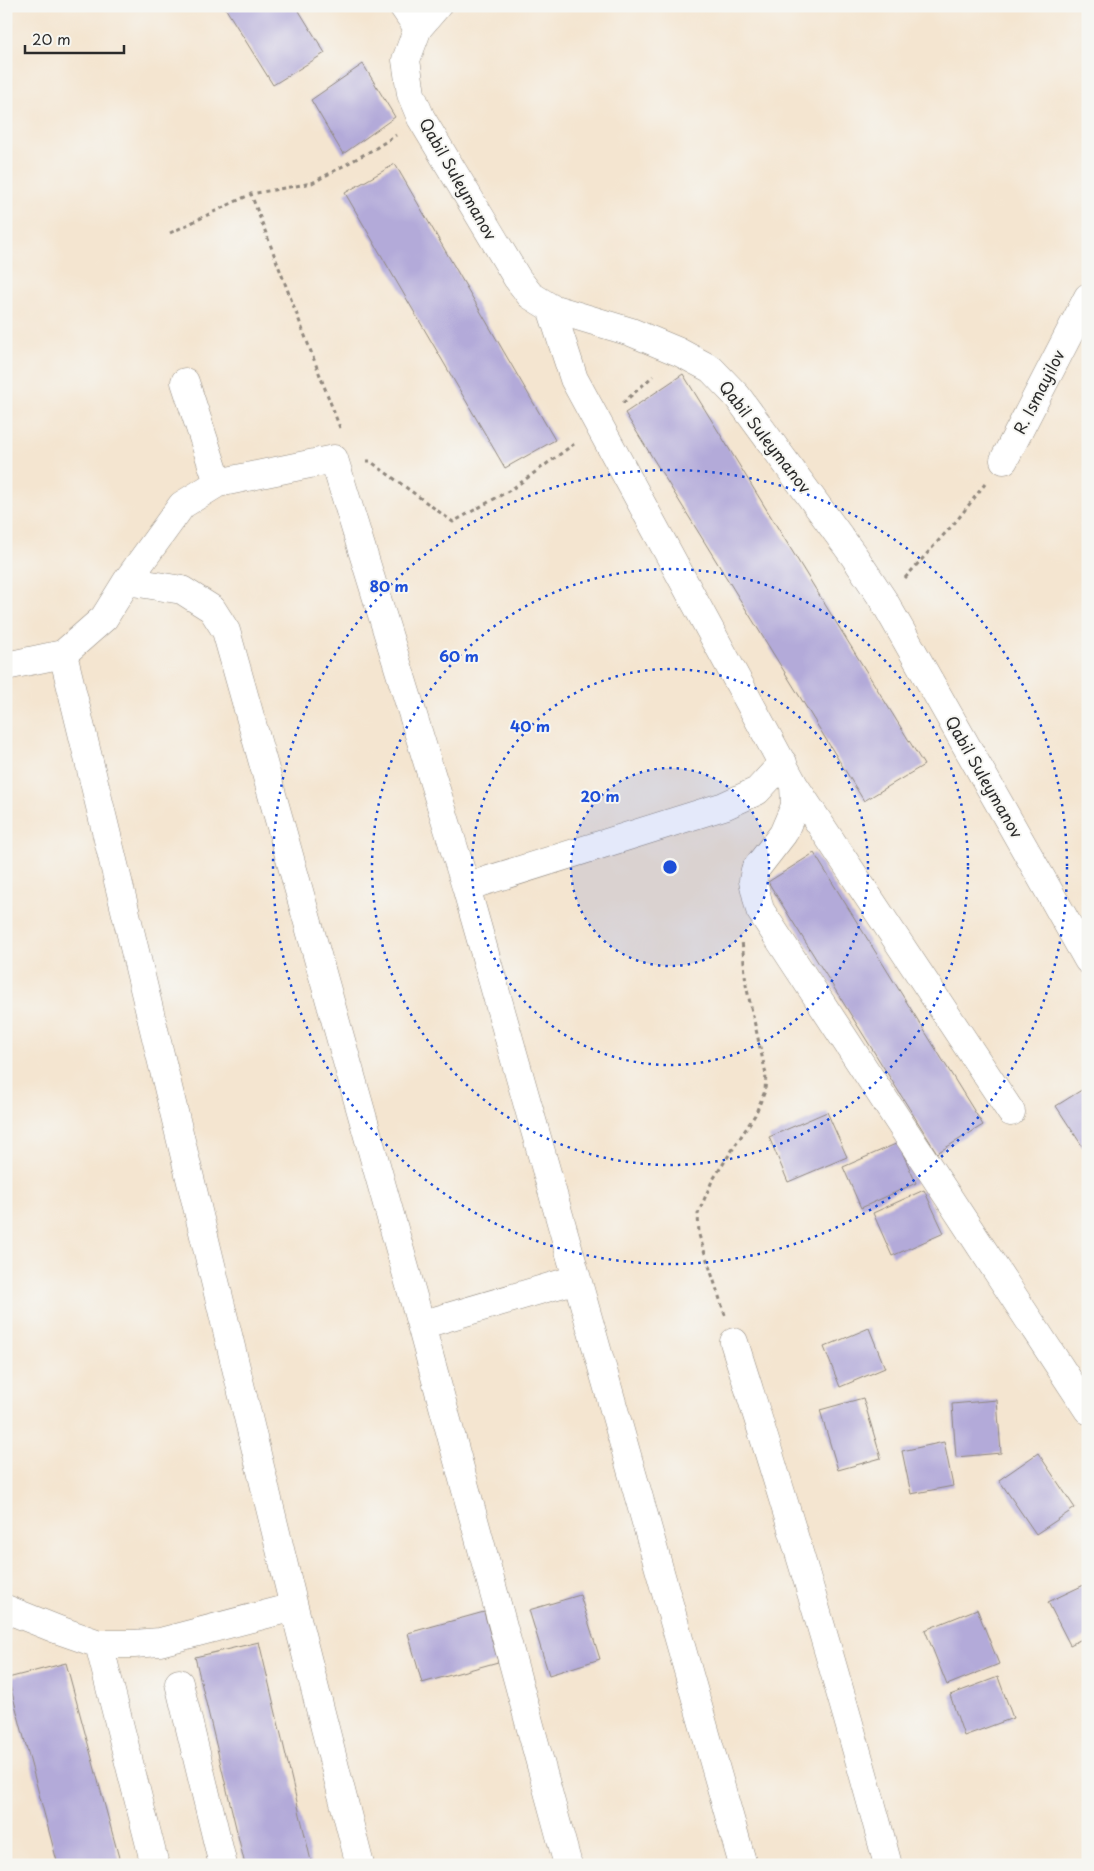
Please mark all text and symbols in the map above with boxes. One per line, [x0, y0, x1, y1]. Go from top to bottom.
scale bar [25, 22, 124, 54]
text: 20 m [32, 27, 71, 50]
street label: Qabil Suleymanov [414, 113, 504, 244]
street label: R. Ismayilov [1007, 345, 1070, 438]
street label: Qabil Suleymanov [714, 375, 817, 498]
text: 80 m [369, 574, 409, 597]
text: 60 m [439, 644, 479, 667]
street label: Qabil Suleymanov [940, 711, 1030, 842]
text: 40 m [510, 714, 550, 737]
text: 20 m [581, 784, 619, 807]
centre of rings [661, 858, 679, 876]

